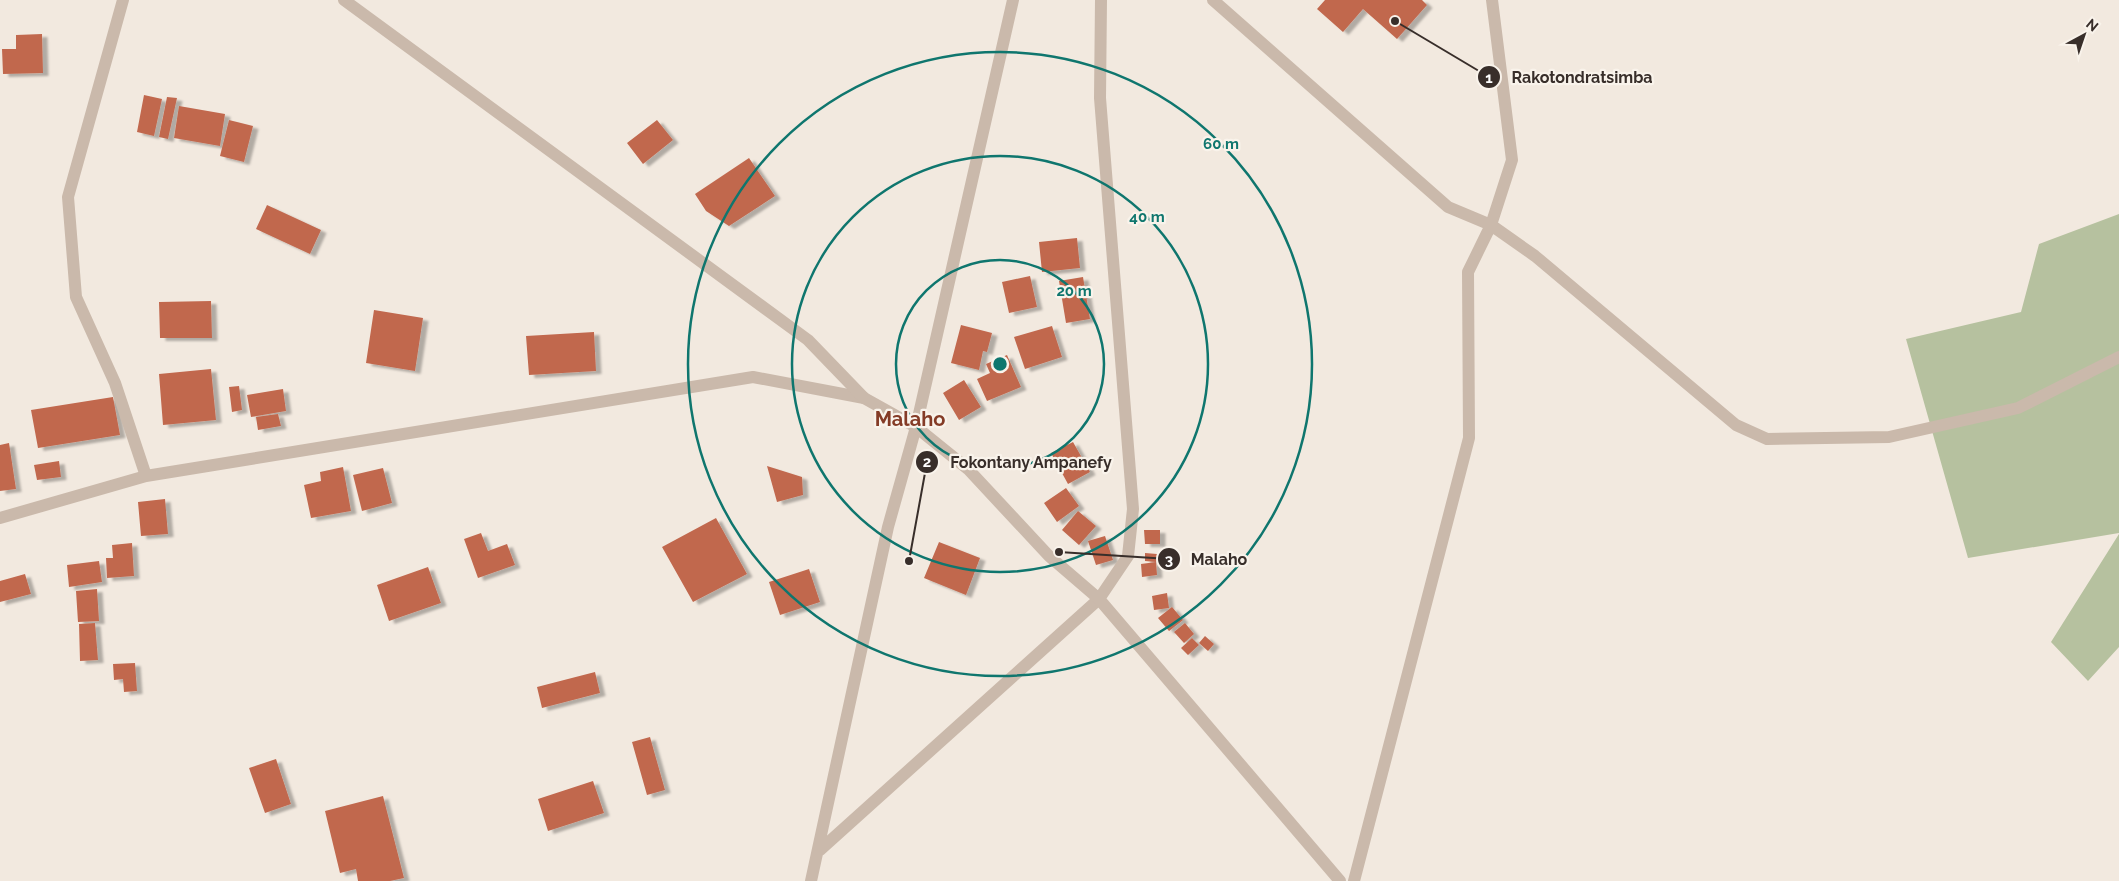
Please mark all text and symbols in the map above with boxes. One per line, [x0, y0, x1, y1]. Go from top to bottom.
north arrow [2059, 10, 2109, 60]
text: N [2083, 15, 2102, 35]
callout: Rakotondratsimba [1477, 62, 1663, 93]
text: Rakotondratsimba [1511, 68, 1653, 87]
text: 1 [1485, 69, 1493, 87]
text: 60 m [1203, 135, 1239, 153]
text: 40 m [1129, 208, 1165, 226]
text: 20 m [1056, 282, 1092, 300]
centre of rings [991, 355, 1009, 373]
district label: Malaho [875, 407, 945, 431]
callout: Fokontany Ampanefy [914, 446, 1122, 477]
text: 2 [923, 453, 931, 471]
text: Fokontany Ampanefy [950, 453, 1112, 472]
callout: Malaho [1156, 544, 1258, 575]
text: Malaho [1191, 550, 1248, 569]
text: 3 [1165, 551, 1173, 569]

